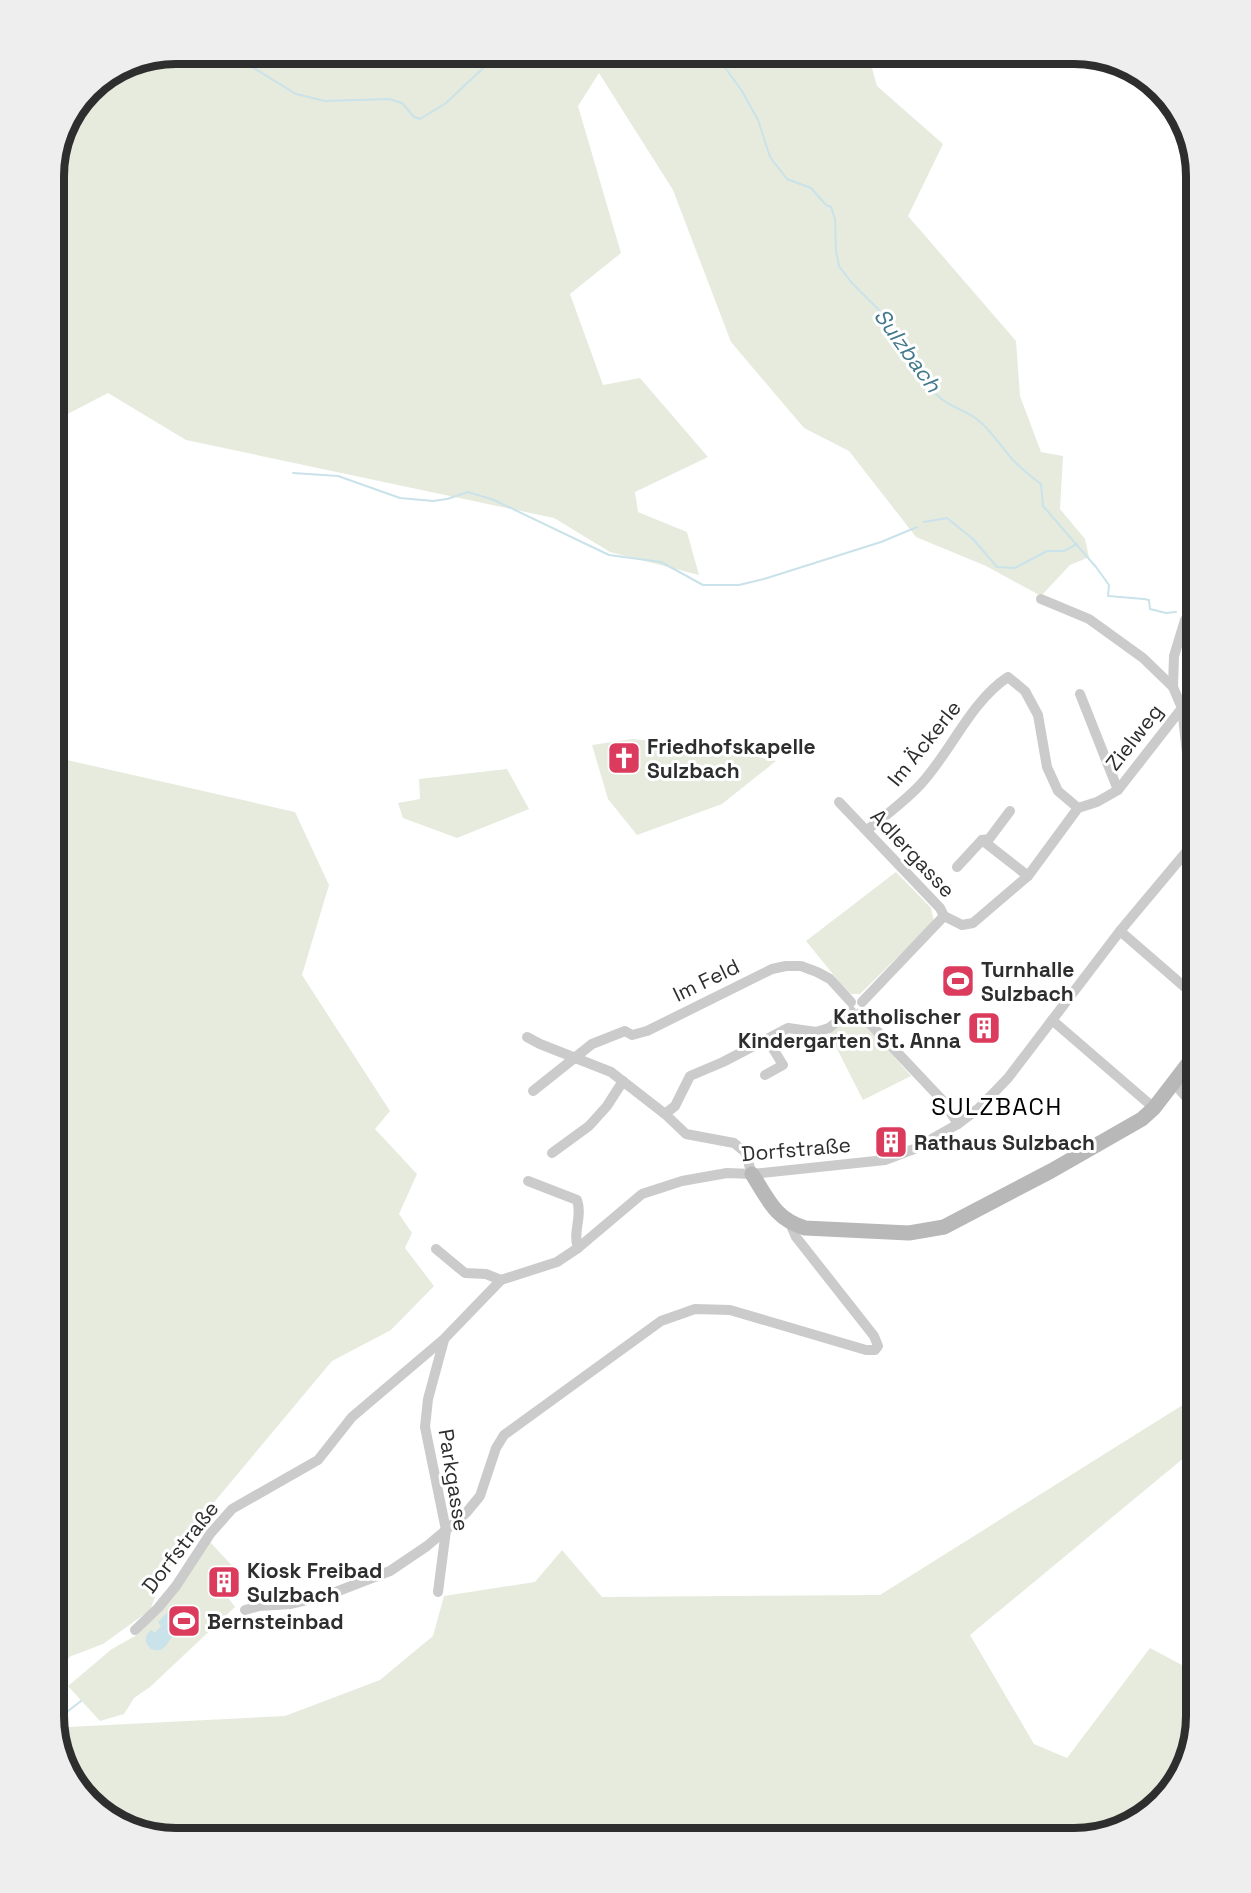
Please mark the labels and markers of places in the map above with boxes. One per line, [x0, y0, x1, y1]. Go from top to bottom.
place label: Friedhofskapelle Sulzbach [647, 733, 816, 784]
church icon: Friedhofskapelle Sulzbach [606, 740, 642, 776]
place label: Turnhalle Sulzbach [981, 956, 1074, 1007]
sports icon: Turnhalle Sulzbach [940, 963, 976, 999]
place label: Katholischer Kindergarten St. Anna [738, 1003, 961, 1054]
building icon: Katholischer Kindergarten St. Anna [966, 1010, 1002, 1046]
building icon: Rathaus Sulzbach [873, 1124, 909, 1160]
place label: Rathaus Sulzbach [914, 1129, 1095, 1156]
place label: Kiosk Freibad Sulzbach [247, 1557, 382, 1608]
building icon: Kiosk Freibad Sulzbach [206, 1564, 242, 1600]
sports icon: Bernsteinbad [166, 1603, 202, 1639]
place label: Bernsteinbad [207, 1608, 344, 1635]

